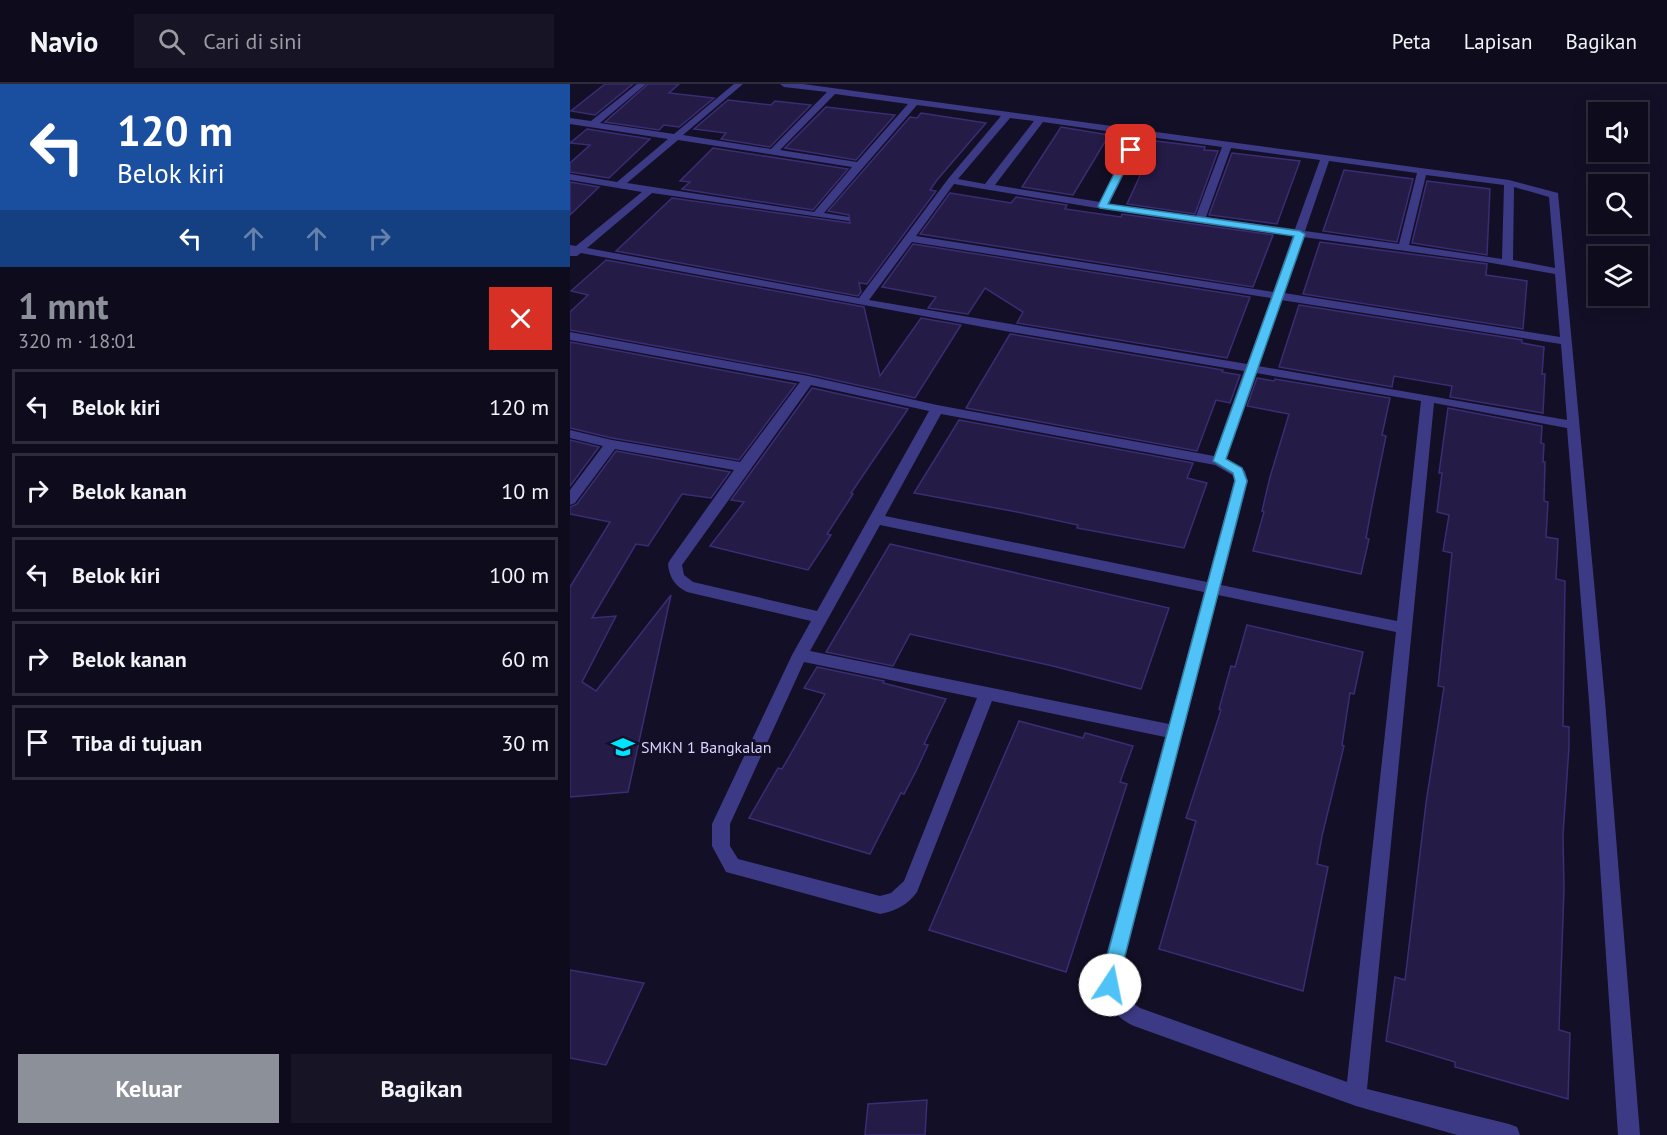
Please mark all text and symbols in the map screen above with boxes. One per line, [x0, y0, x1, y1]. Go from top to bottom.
search box [134, 14, 554, 68]
text: Navio [30, 23, 98, 60]
icon: search [155, 25, 188, 58]
text: Cari di sini [203, 27, 302, 55]
text: Peta [1392, 28, 1431, 55]
text: Lapisan [1464, 28, 1532, 55]
text: Bagikan [1565, 28, 1637, 55]
map controls [1588, 102, 1648, 306]
button: sound [1588, 102, 1648, 162]
text: 120 m [117, 103, 233, 158]
icon: left [18, 108, 96, 186]
pin [1105, 124, 1156, 175]
icon: arrive [1114, 133, 1147, 166]
text: Belok kiri [117, 156, 225, 190]
button: search [1588, 174, 1648, 234]
icon: left [174, 222, 207, 255]
icon: ahead [237, 222, 270, 255]
icon: ahead [300, 222, 333, 255]
icon: right [363, 222, 396, 255]
button: layers [1588, 246, 1648, 306]
text: 1 mnt [18, 282, 109, 329]
button: close [489, 287, 552, 350]
text: 320 m · 18:01 [18, 328, 136, 354]
icon: left [21, 390, 54, 423]
text: Belok kiri [72, 393, 161, 421]
text: 120 m [489, 393, 549, 421]
icon: right [21, 474, 54, 507]
text: Belok kanan [72, 477, 187, 505]
text: 10 m [501, 477, 549, 505]
icon: left [21, 558, 54, 591]
text: Belok kiri [72, 561, 161, 589]
text: 100 m [489, 561, 549, 589]
icon: right [21, 642, 54, 675]
text: Belok kanan [72, 645, 187, 673]
text: 60 m [501, 645, 549, 673]
icon: arrive [21, 726, 54, 759]
text: Tiba di tujuan [72, 729, 202, 757]
text: 30 m [501, 729, 549, 757]
school or university icon: SMKN 1 Bangkalan [610, 734, 636, 760]
place label: SMKN 1 Bangkalan [641, 737, 772, 757]
position arrow [1078, 953, 1142, 1017]
button: Keluar [18, 1054, 279, 1123]
button: Bagikan [291, 1054, 552, 1123]

